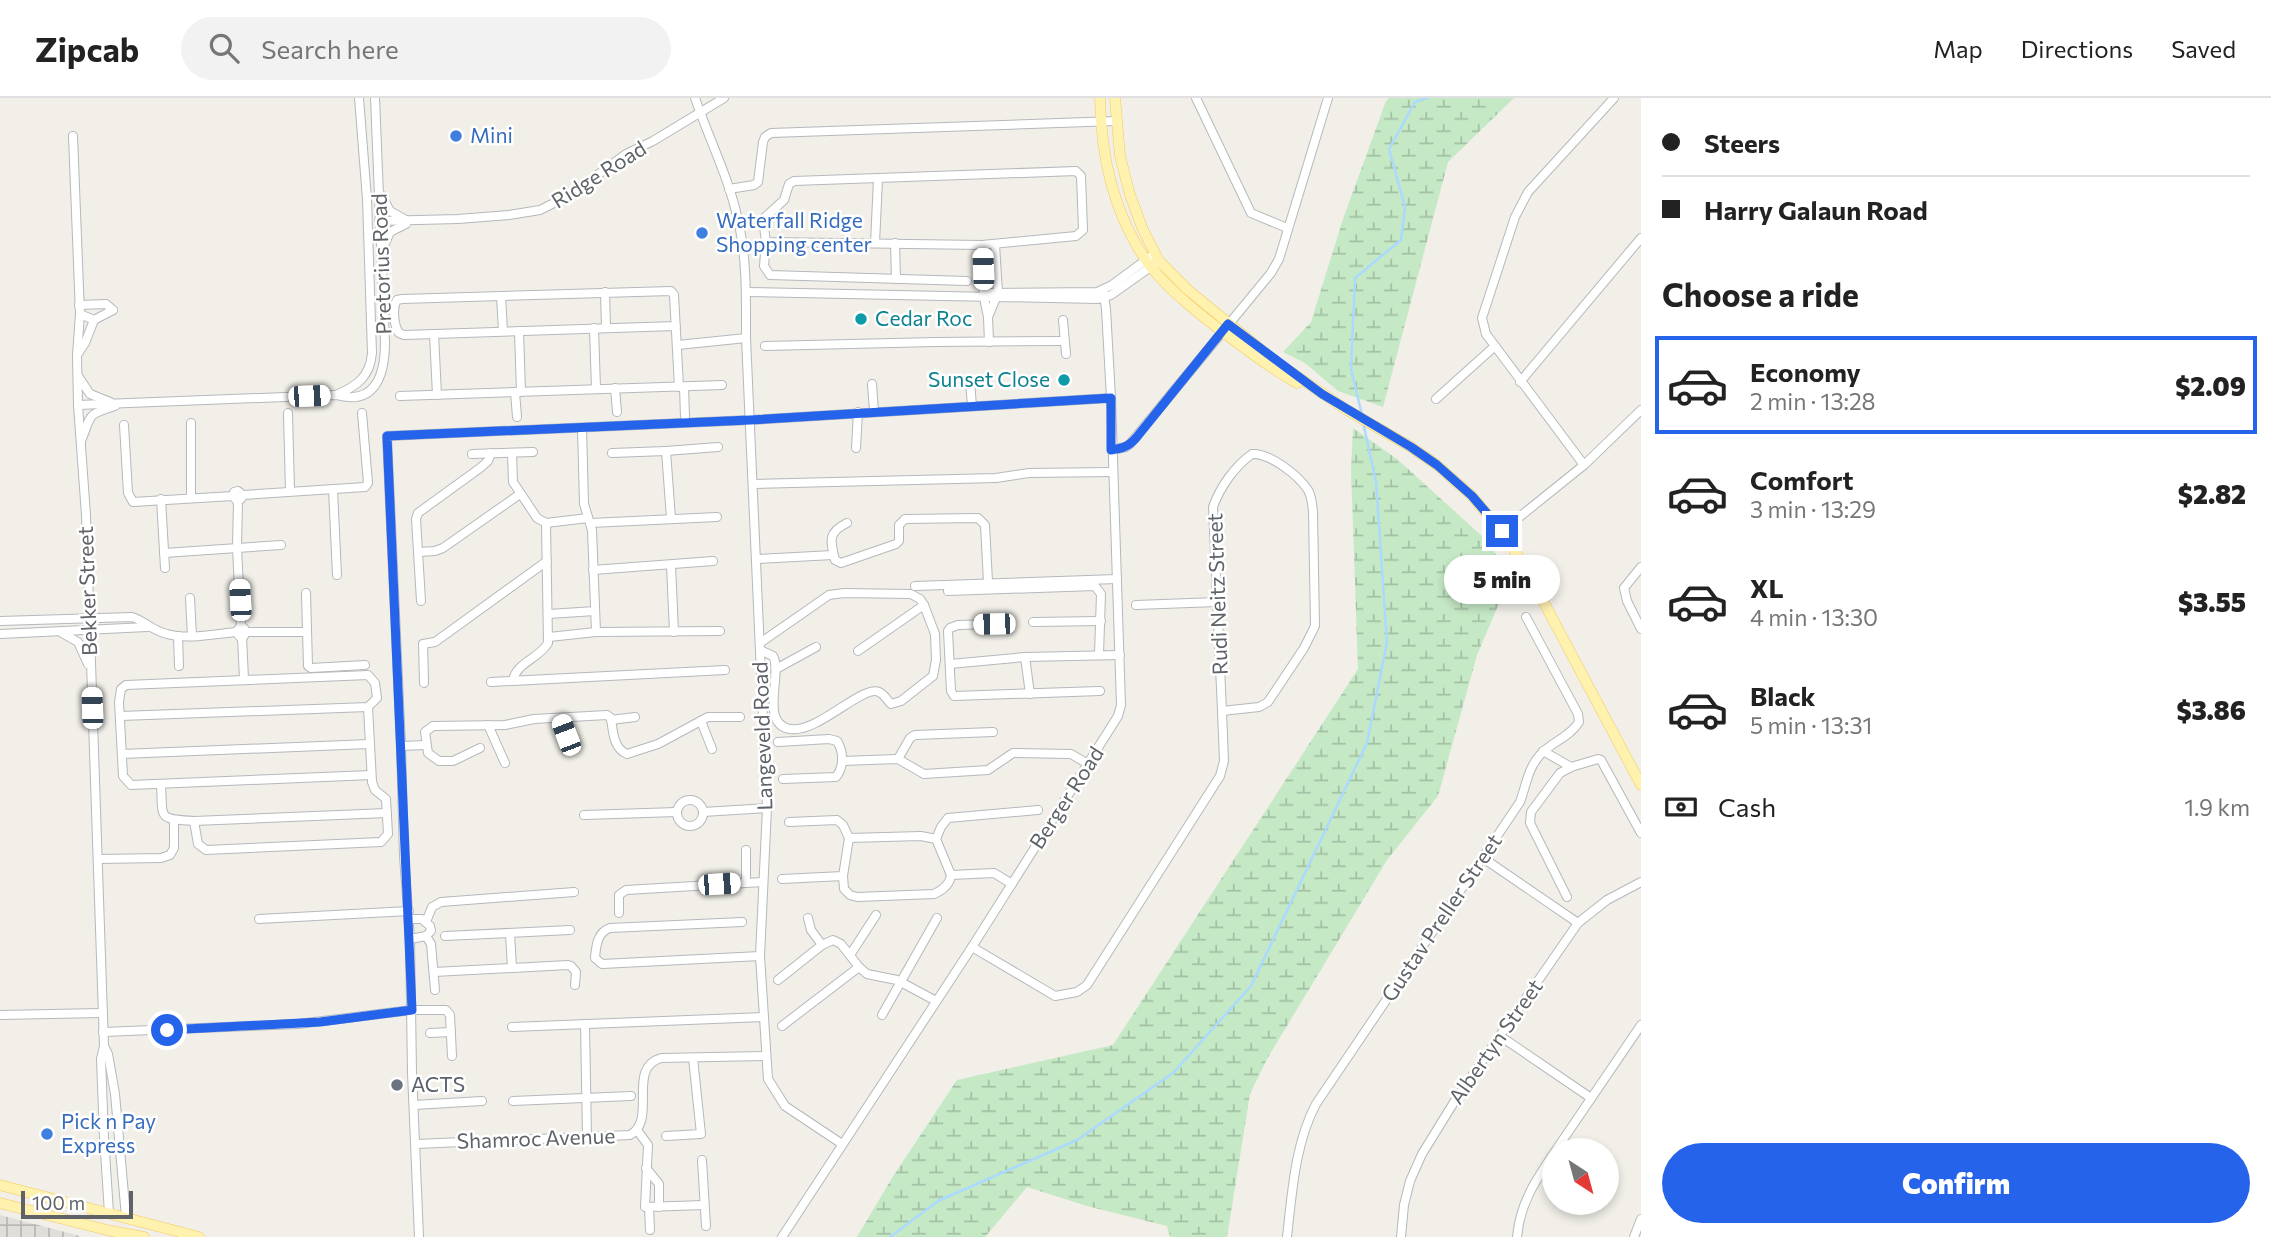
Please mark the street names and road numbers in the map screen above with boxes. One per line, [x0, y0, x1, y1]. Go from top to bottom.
street label: Ridge Road [546, 135, 650, 213]
street label: Pretorius Road [366, 193, 395, 335]
street label: Rudi Neitz Street [1201, 513, 1232, 675]
street label: Bekker Street [72, 526, 101, 656]
street label: Langeveld Road [746, 661, 777, 811]
street label: Berger Road [1023, 741, 1108, 853]
street label: Gustav Preller Street [1375, 829, 1506, 1006]
street label: Albertyn Street [1442, 974, 1547, 1108]
street label: Shamroc Avenue [456, 1122, 616, 1153]

